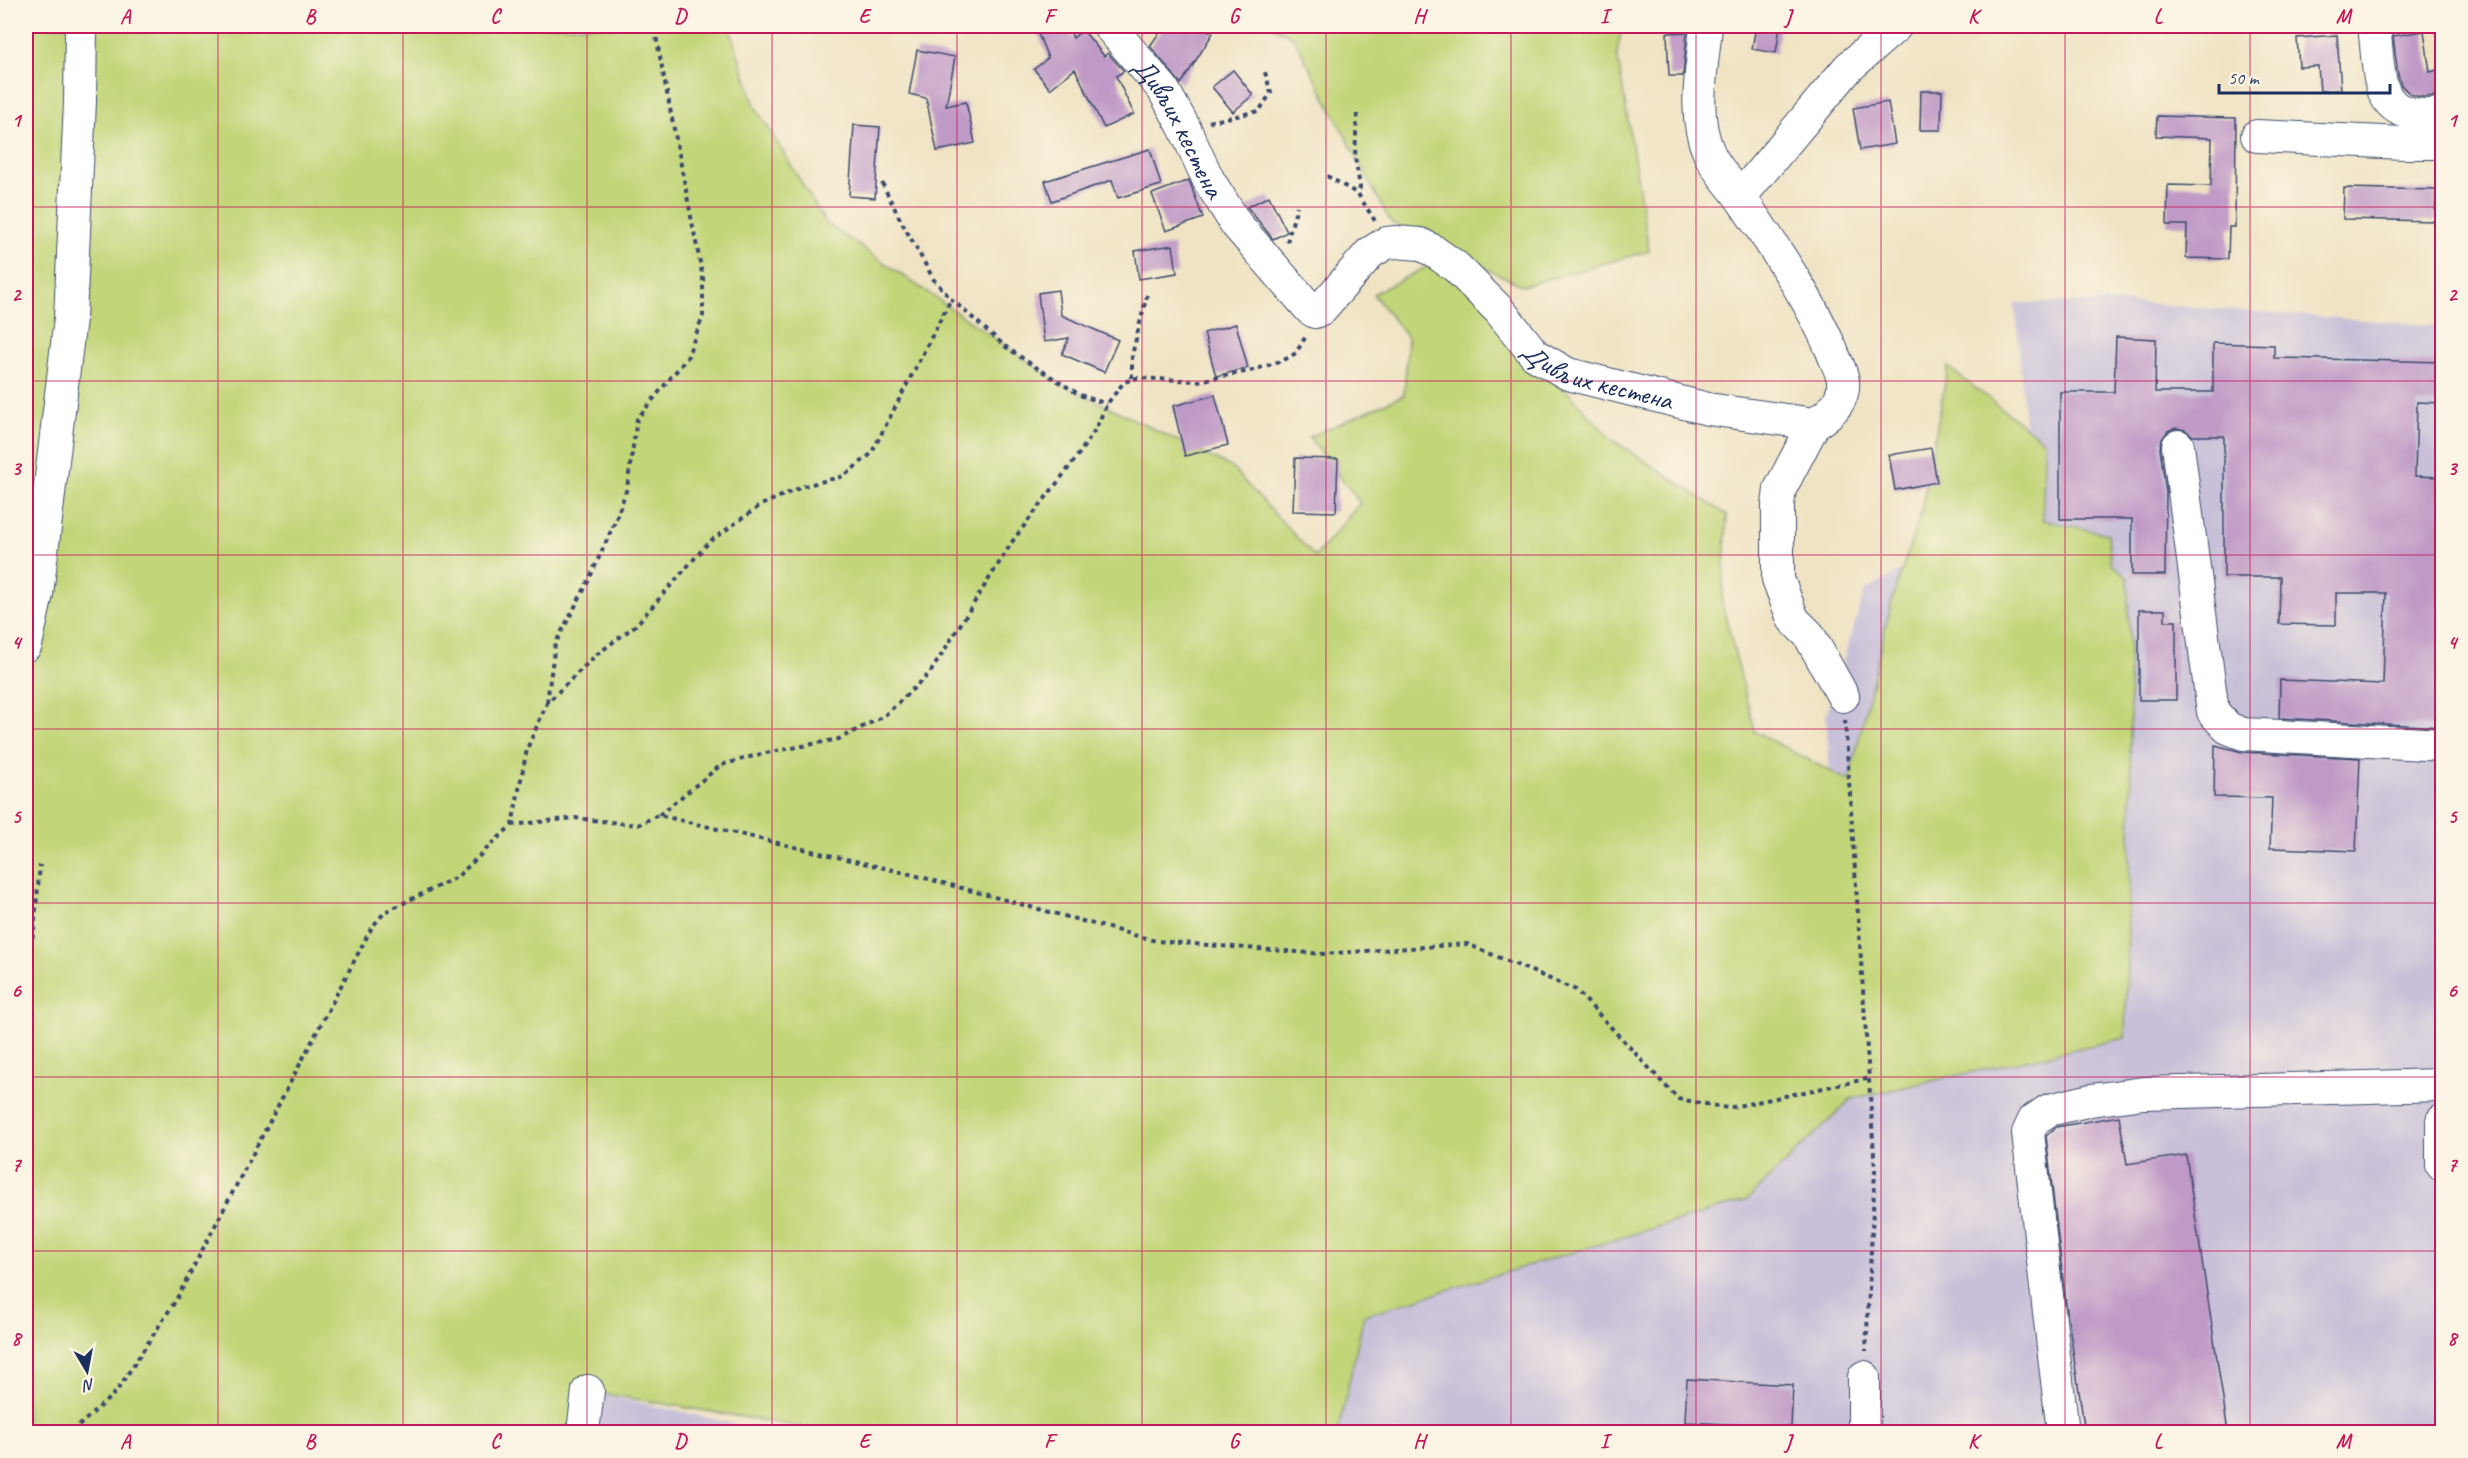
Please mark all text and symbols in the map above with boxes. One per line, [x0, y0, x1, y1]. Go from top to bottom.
text: A [120, 4, 132, 29]
text: B [305, 4, 317, 29]
text: C [490, 4, 502, 29]
text: D [674, 4, 688, 29]
text: E [859, 4, 873, 29]
text: F [1044, 4, 1058, 29]
text: G [1229, 4, 1242, 29]
text: H [1413, 4, 1428, 29]
text: I [1600, 4, 1613, 29]
text: J [1783, 4, 1795, 29]
text: K [1968, 4, 1982, 29]
text: L [2154, 4, 2164, 29]
text: M [2336, 4, 2353, 29]
street label: Дивљих кестена [1125, 50, 1233, 206]
scale bar [2219, 57, 2390, 95]
text: 50 m [2228, 67, 2261, 89]
text: 1 [12, 108, 23, 133]
text: 1 [2448, 108, 2459, 133]
text: 2 [12, 282, 23, 307]
text: 2 [2448, 282, 2459, 307]
street label: Дивљих кестена [1514, 336, 1678, 418]
text: 3 [12, 456, 23, 481]
text: 3 [2448, 456, 2459, 481]
text: 4 [12, 630, 24, 655]
text: 4 [2448, 630, 2460, 655]
text: 5 [12, 804, 23, 829]
text: 5 [2448, 804, 2459, 829]
text: 6 [11, 978, 22, 1003]
text: 6 [2447, 978, 2458, 1003]
text: 7 [12, 1152, 23, 1177]
text: 7 [2448, 1152, 2459, 1177]
text: 8 [12, 1326, 24, 1351]
text: 8 [2448, 1326, 2460, 1351]
north arrow [57, 1341, 117, 1401]
text: N [80, 1374, 96, 1396]
text: A [120, 1429, 132, 1454]
text: B [305, 1429, 317, 1454]
text: C [490, 1429, 502, 1454]
text: D [674, 1429, 688, 1454]
text: E [859, 1429, 873, 1454]
text: F [1044, 1429, 1058, 1454]
text: G [1229, 1429, 1242, 1454]
text: H [1413, 1429, 1428, 1454]
text: I [1600, 1429, 1613, 1454]
text: J [1783, 1429, 1795, 1454]
text: K [1968, 1429, 1982, 1454]
text: L [2154, 1429, 2164, 1454]
text: M [2336, 1429, 2353, 1454]

